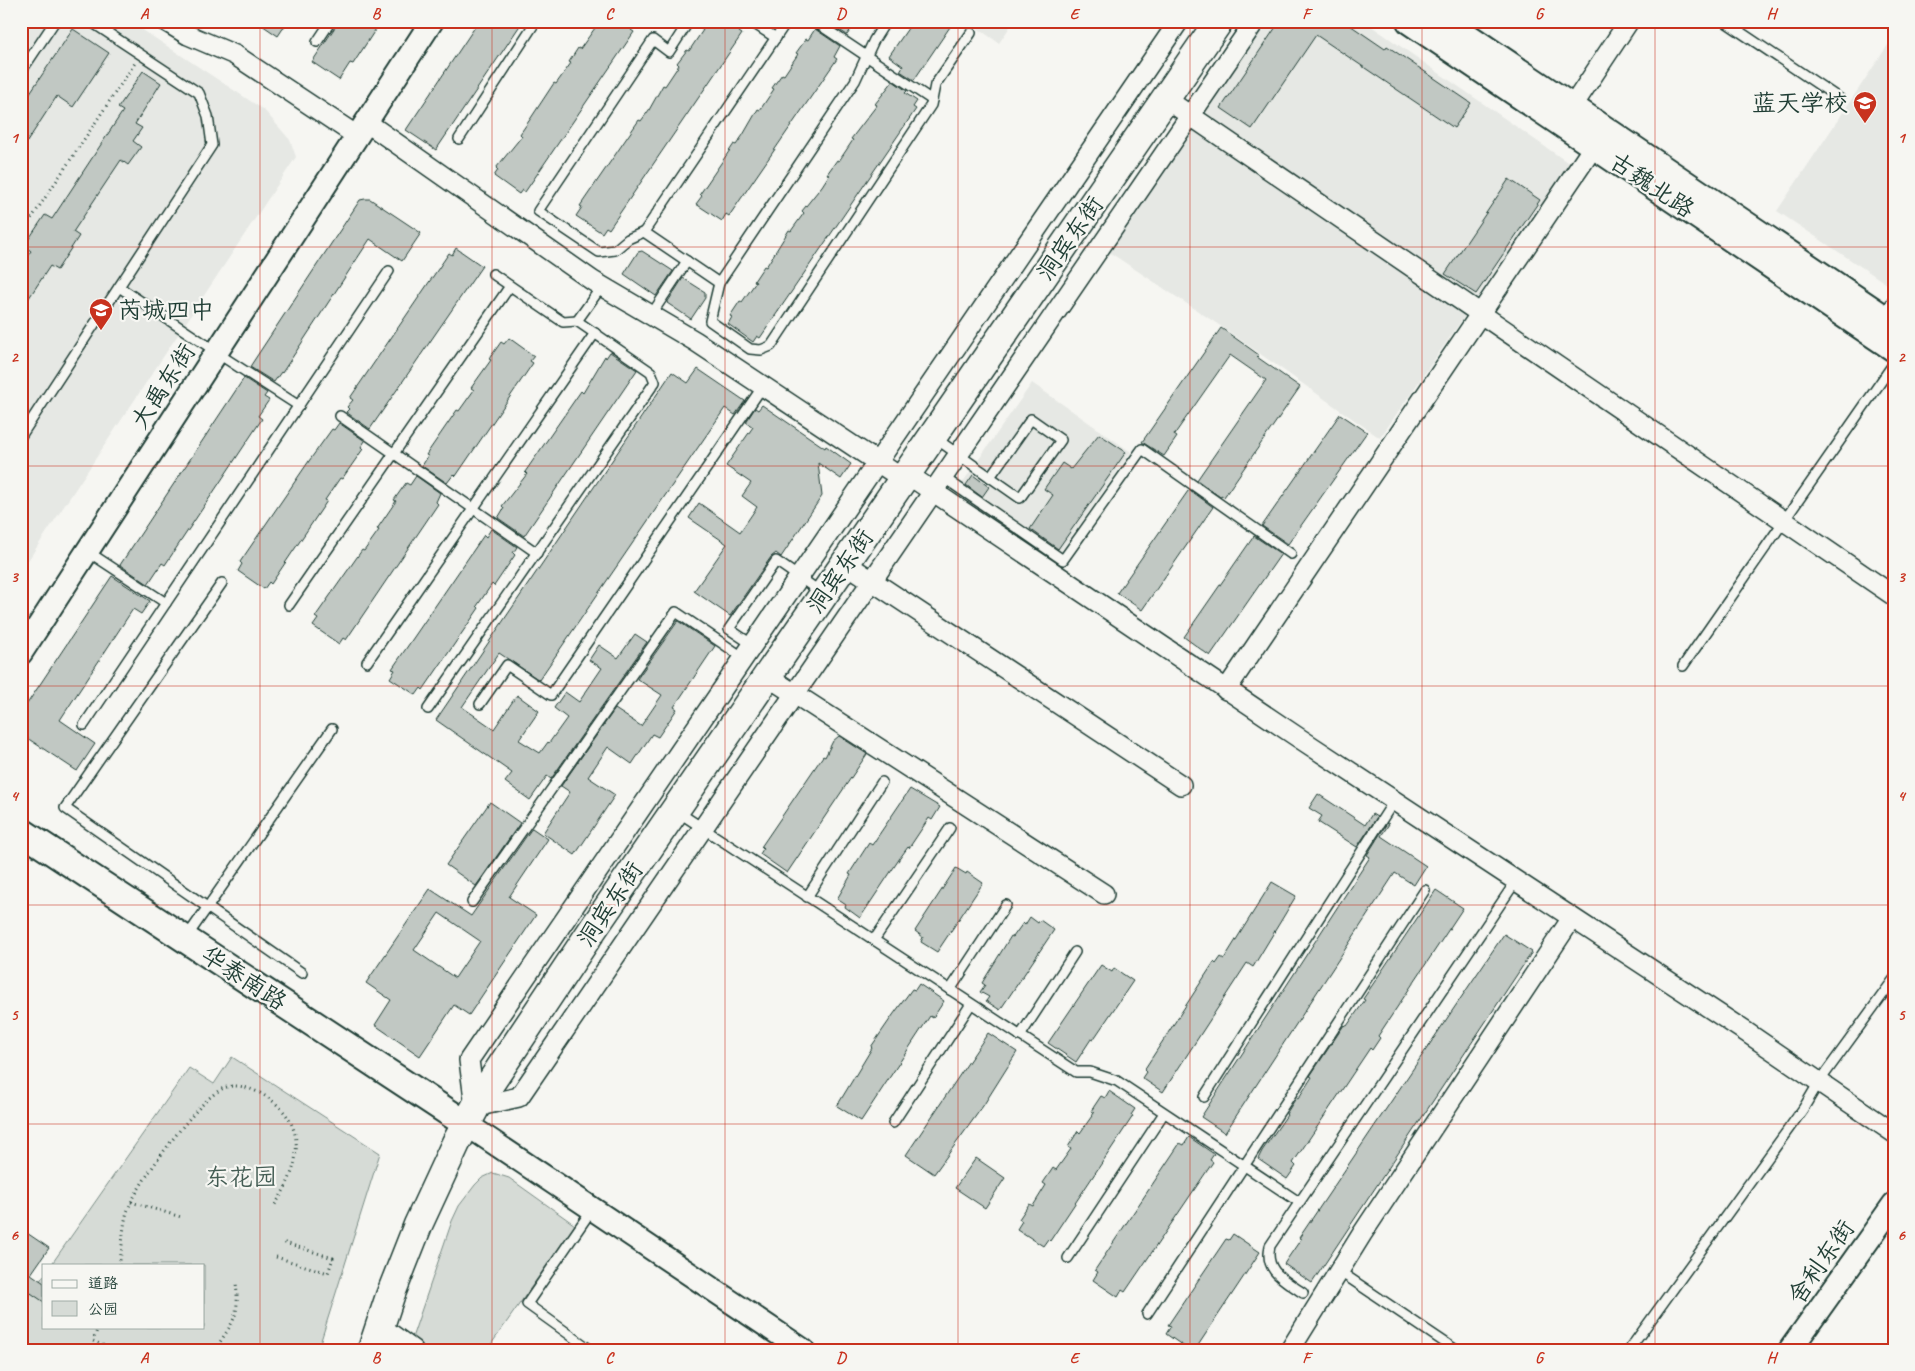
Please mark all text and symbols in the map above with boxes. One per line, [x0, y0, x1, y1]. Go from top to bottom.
text: A [140, 4, 150, 24]
text: B [372, 4, 382, 24]
text: C [605, 4, 615, 24]
text: D [836, 4, 847, 24]
text: E [1070, 4, 1081, 24]
text: F [1302, 4, 1313, 24]
text: G [1535, 4, 1545, 24]
text: H [1766, 4, 1778, 24]
place label: 蓝天学校 [1752, 88, 1848, 118]
school or university icon: 蓝天学校 [1852, 90, 1878, 124]
text: 1 [10, 128, 19, 148]
text: 1 [1897, 128, 1906, 148]
street label: 古魏北路 [1604, 146, 1700, 224]
street label: 洞宾东街 [1030, 190, 1110, 286]
place label: 芮城四中 [118, 295, 214, 325]
school or university icon: 芮城四中 [88, 297, 114, 331]
street label: 大禹东街 [124, 338, 202, 434]
text: 2 [10, 347, 19, 367]
text: 2 [1897, 347, 1906, 367]
street label: 洞宾东街 [800, 523, 880, 619]
text: 3 [10, 567, 19, 587]
text: 3 [1897, 567, 1906, 587]
text: 4 [10, 786, 19, 806]
text: 4 [1897, 786, 1906, 806]
street label: 洞宾东街 [571, 856, 649, 952]
street label: 华泰南路 [196, 939, 292, 1017]
text: 5 [11, 1005, 20, 1025]
text: 5 [1898, 1005, 1907, 1025]
park label: 东花园 [205, 1162, 277, 1192]
street label: 舍利东街 [1781, 1214, 1861, 1310]
text: 6 [10, 1225, 19, 1245]
text: 6 [1897, 1225, 1906, 1245]
legend [42, 1264, 205, 1328]
text: 道路 [88, 1274, 118, 1293]
text: 公园 [88, 1300, 118, 1319]
text: A [140, 1348, 150, 1368]
text: B [372, 1348, 382, 1368]
text: C [605, 1348, 615, 1368]
text: D [836, 1348, 847, 1368]
text: E [1070, 1348, 1081, 1368]
text: F [1302, 1348, 1313, 1368]
text: G [1535, 1348, 1545, 1368]
text: H [1766, 1348, 1778, 1368]

